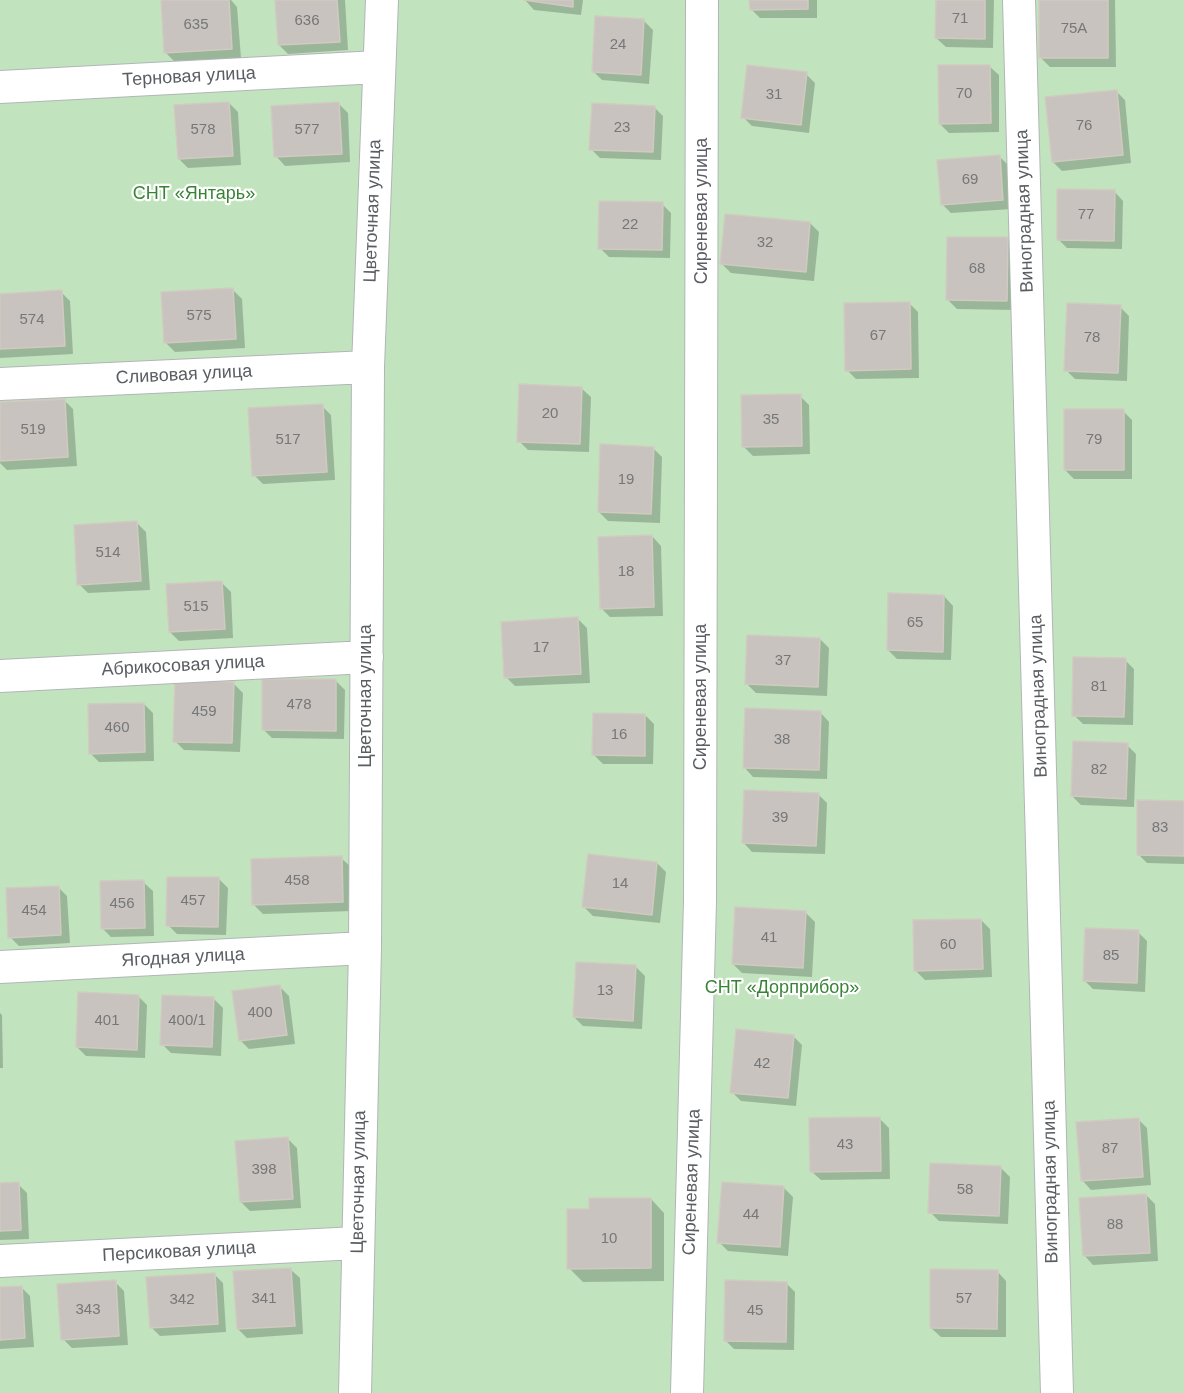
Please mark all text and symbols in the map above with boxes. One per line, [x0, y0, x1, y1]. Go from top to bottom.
house number: 71 [952, 10, 968, 28]
house number: 636 [294, 12, 320, 30]
house number: 635 [183, 16, 209, 34]
house number: 75А [1061, 20, 1087, 38]
house number: 24 [610, 36, 626, 54]
street label: Терновая улица [122, 63, 256, 91]
house number: 70 [956, 85, 972, 103]
house number: 31 [766, 86, 782, 104]
house number: 76 [1076, 117, 1092, 135]
house number: 23 [614, 119, 630, 137]
house number: 578 [190, 121, 216, 139]
house number: 577 [294, 121, 320, 139]
street label: Виноградная улица [1011, 129, 1039, 293]
street label: Сиреневая улица [691, 138, 713, 284]
street label: Цветочная улица [360, 139, 386, 283]
house number: 69 [962, 171, 978, 189]
park label: СНТ «Янтарь» [133, 183, 255, 205]
house number: 77 [1078, 206, 1094, 224]
house number: 22 [622, 216, 638, 234]
house number: 32 [757, 234, 773, 252]
house number: 68 [969, 260, 985, 278]
house number: 575 [186, 307, 212, 325]
house number: 574 [19, 311, 45, 329]
house number: 67 [870, 327, 886, 345]
house number: 78 [1084, 329, 1100, 347]
street label: Сливовая улица [115, 361, 253, 389]
house number: 20 [542, 405, 558, 423]
house number: 35 [763, 411, 779, 429]
house number: 519 [20, 421, 46, 439]
house number: 517 [275, 431, 301, 449]
house number: 79 [1086, 431, 1102, 449]
house number: 19 [618, 471, 634, 489]
house number: 514 [95, 544, 121, 562]
house number: 18 [618, 563, 634, 581]
house number: 515 [183, 598, 209, 616]
house number: 65 [907, 614, 923, 632]
street label: Виноградная улица [1025, 614, 1053, 778]
street label: Цветочная улица [355, 624, 377, 768]
street label: Сиреневая улица [690, 624, 712, 770]
house number: 17 [533, 639, 549, 657]
street label: Абрикосовая улица [101, 651, 265, 681]
house number: 37 [775, 652, 791, 670]
house number: 81 [1091, 678, 1107, 696]
house number: 478 [286, 696, 312, 714]
house number: 459 [191, 703, 217, 721]
house number: 460 [104, 719, 130, 737]
house number: 16 [611, 726, 627, 744]
house number: 38 [774, 731, 790, 749]
house number: 82 [1091, 761, 1107, 779]
house number: 39 [772, 809, 788, 827]
house number: 83 [1152, 819, 1168, 837]
house number: 458 [284, 872, 310, 890]
house number: 14 [612, 875, 628, 893]
house number: 457 [180, 892, 206, 910]
house number: 456 [109, 895, 135, 913]
house number: 454 [21, 902, 47, 920]
house number: 41 [761, 929, 777, 947]
house number: 60 [940, 936, 956, 954]
street label: Ягодная улица [121, 944, 245, 972]
house number: 85 [1103, 947, 1119, 965]
park label: СНТ «Дорприбор» [705, 977, 859, 999]
house number: 13 [597, 982, 613, 1000]
house number: 400 [247, 1004, 273, 1022]
house number: 401 [94, 1012, 120, 1030]
house number: 400/1 [168, 1012, 206, 1030]
house number: 42 [754, 1055, 770, 1073]
street label: Виноградная улица [1039, 1100, 1063, 1264]
street label: Сиреневая улица [679, 1108, 705, 1256]
street label: Цветочная улица [347, 1110, 371, 1254]
house number: 43 [837, 1136, 853, 1154]
house number: 87 [1102, 1140, 1118, 1158]
house number: 398 [251, 1161, 277, 1179]
house number: 58 [957, 1181, 973, 1199]
house number: 44 [743, 1206, 759, 1224]
house number: 88 [1107, 1216, 1123, 1234]
house number: 10 [601, 1230, 617, 1248]
street label: Персиковая улица [102, 1237, 256, 1267]
house number: 341 [251, 1290, 277, 1308]
house number: 57 [956, 1290, 972, 1308]
house number: 342 [169, 1291, 195, 1309]
house number: 343 [75, 1301, 101, 1319]
house number: 45 [747, 1302, 763, 1320]

